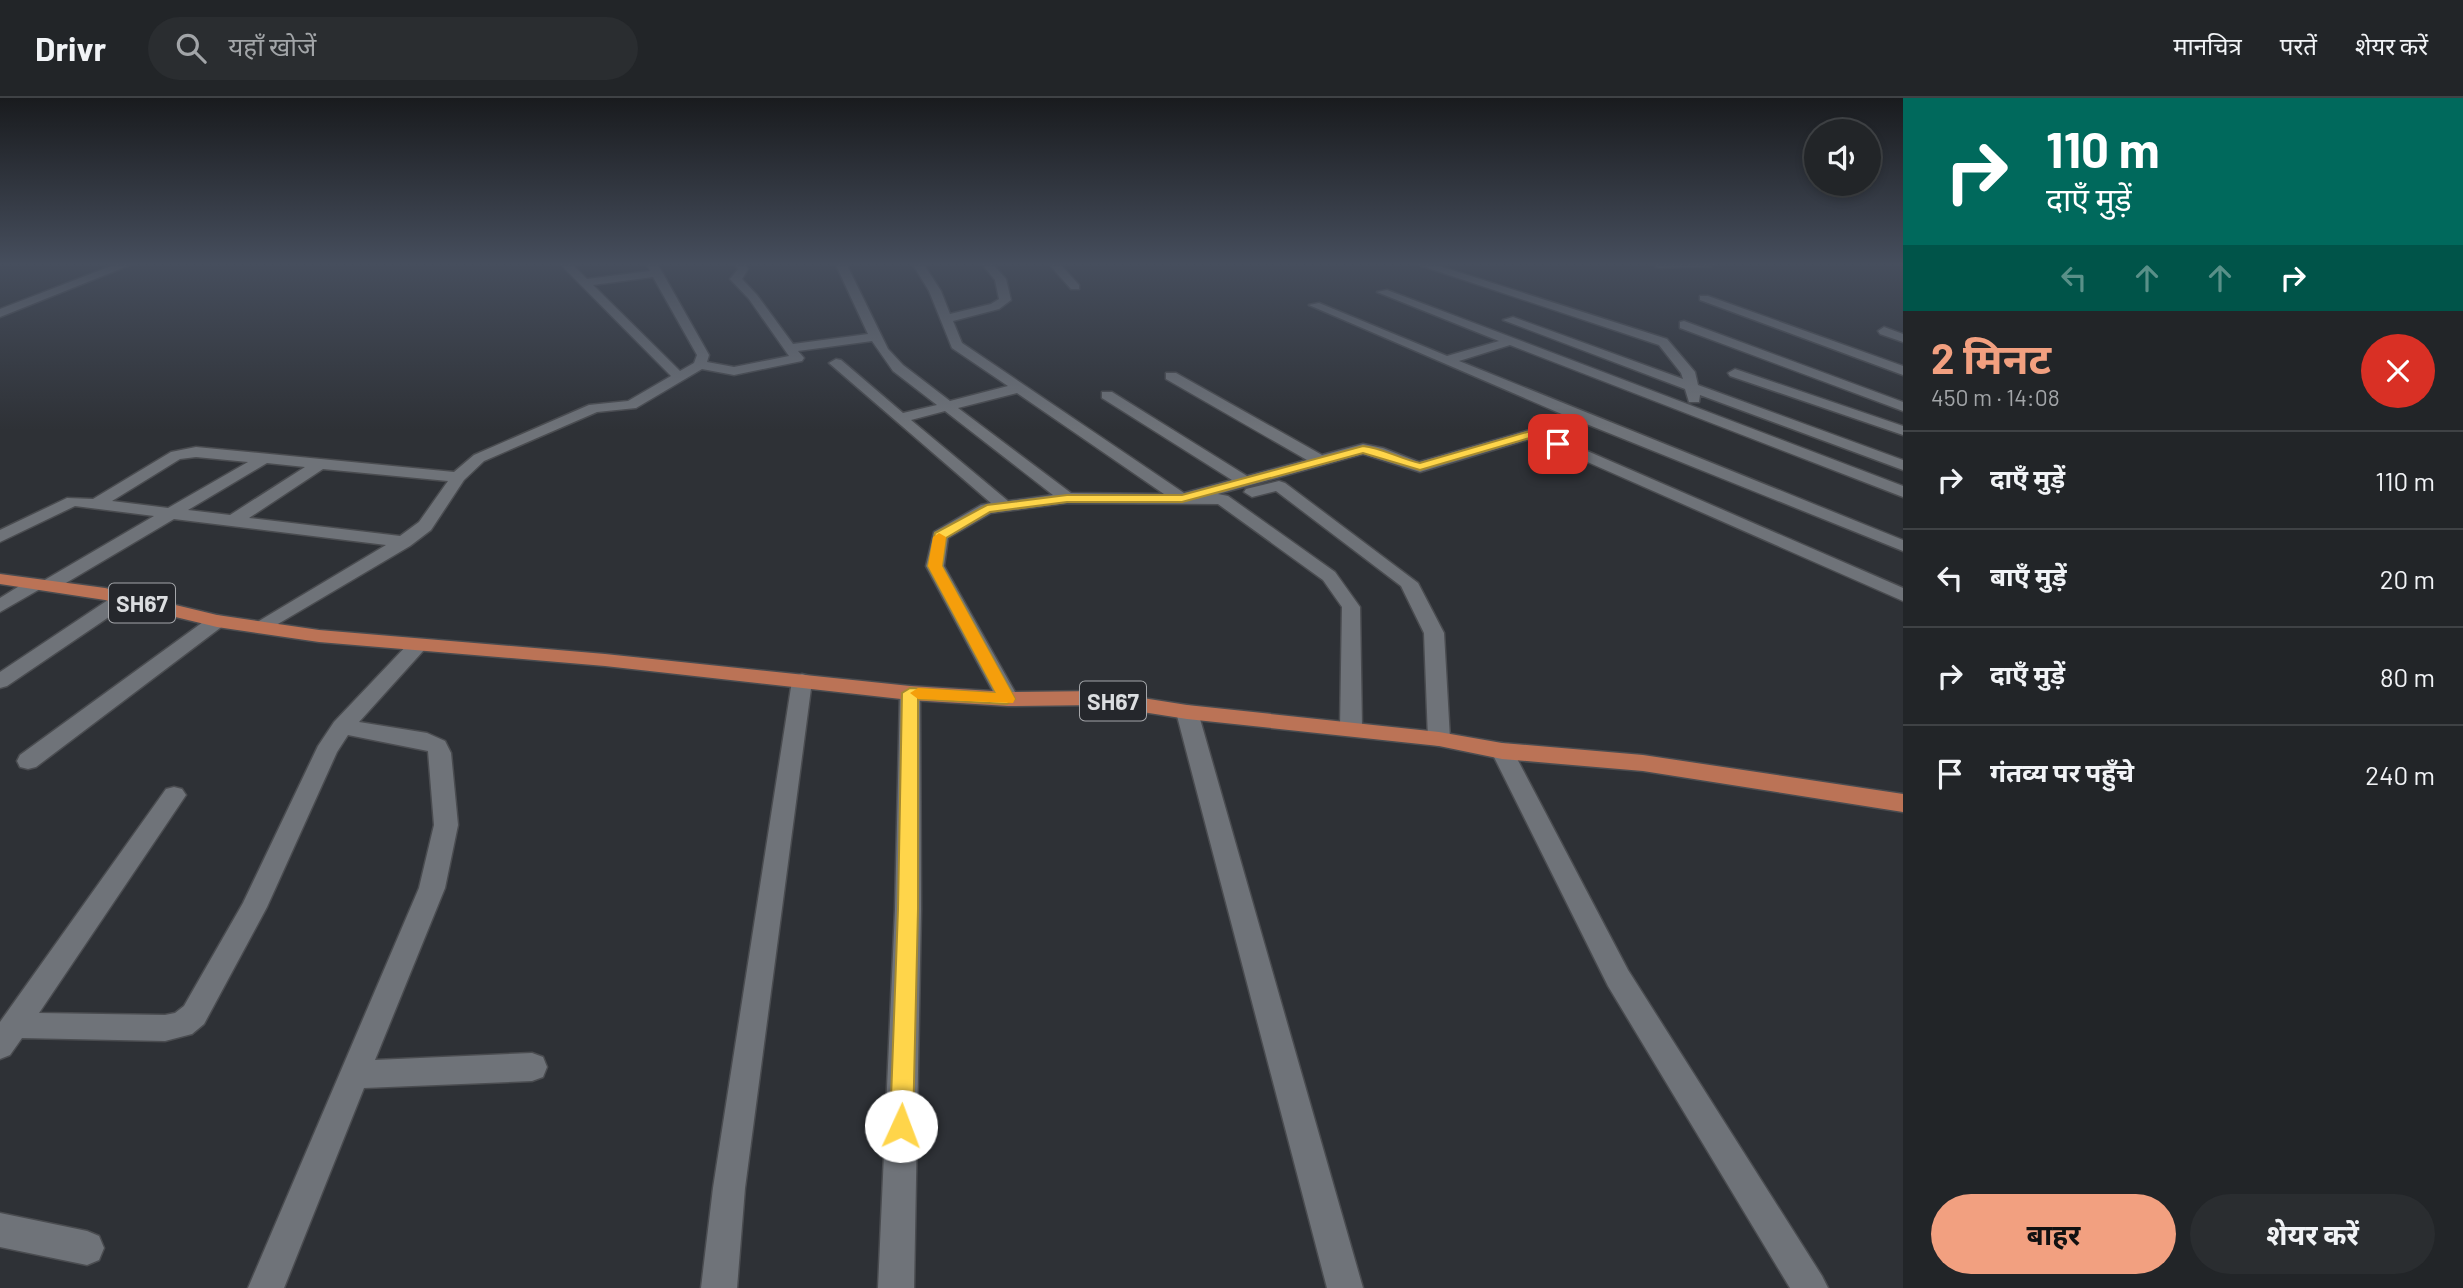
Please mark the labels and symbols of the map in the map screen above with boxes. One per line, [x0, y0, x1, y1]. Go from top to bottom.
pin [1528, 414, 1588, 474]
road number: SH67 [109, 583, 175, 622]
road number: SH67 [1080, 681, 1146, 720]
position arrow [864, 1089, 938, 1163]

